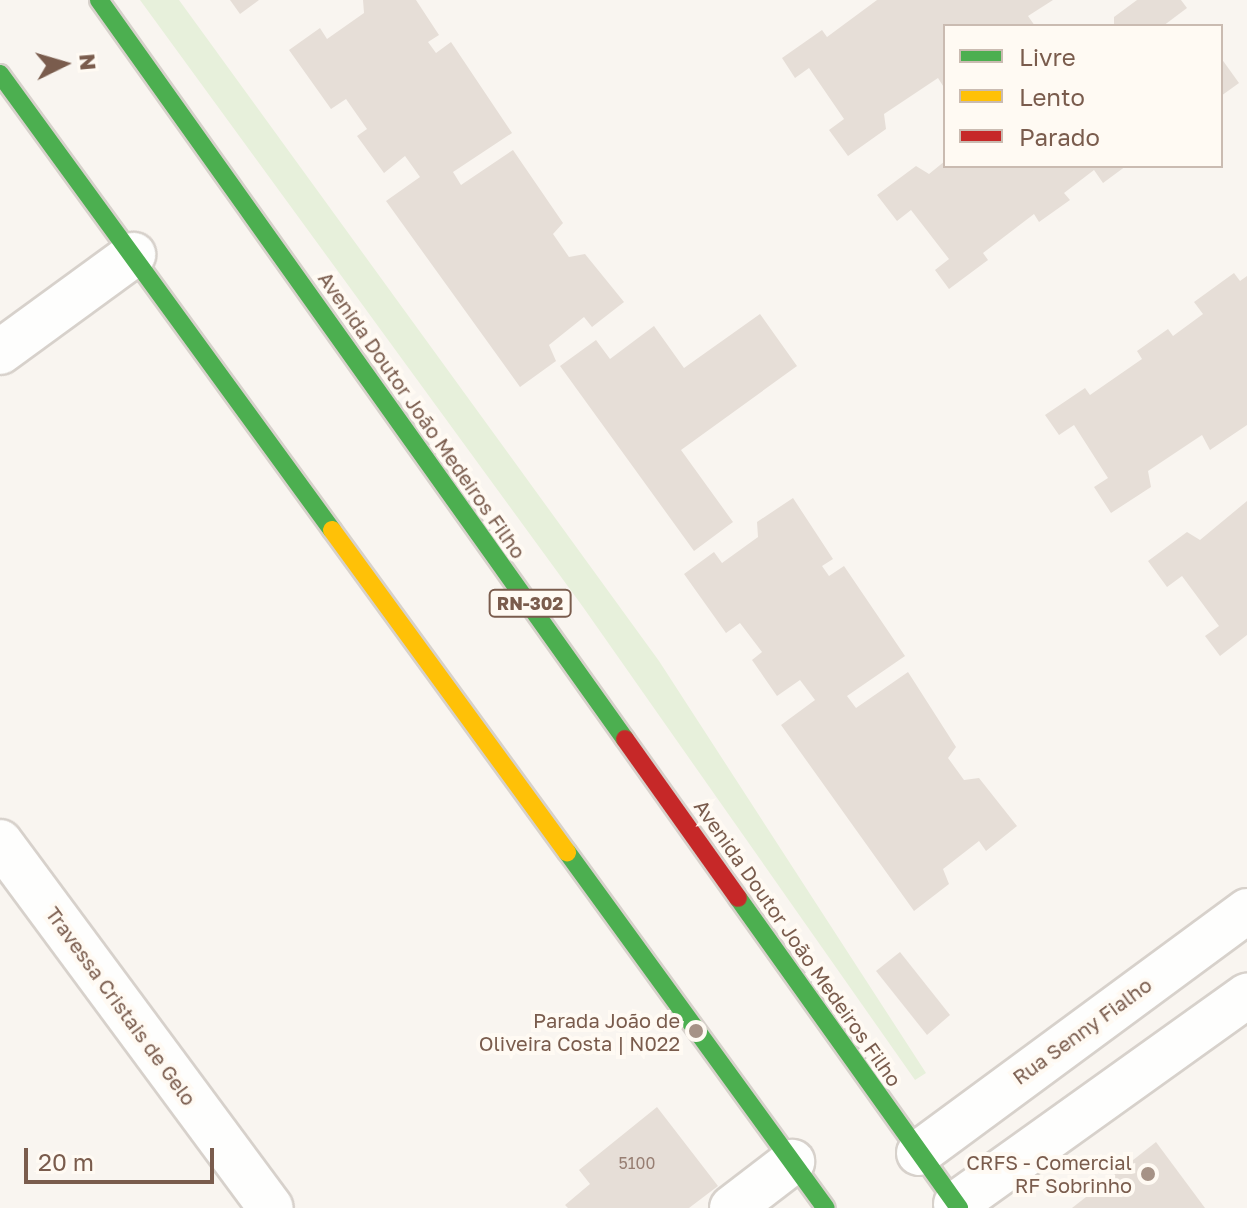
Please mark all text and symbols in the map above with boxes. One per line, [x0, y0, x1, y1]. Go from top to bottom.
north arrow [24, 24, 104, 104]
legend [943, 24, 1223, 168]
text: Livre [1019, 42, 1076, 71]
text: N [74, 52, 103, 71]
text: Lento [1019, 82, 1085, 111]
text: Parado [1019, 122, 1100, 151]
street label: Avenida Doutor João Medeiros Filho [313, 267, 531, 563]
road number: RN-302 [488, 589, 572, 617]
street label: Avenida Doutor João Medeiros Filho [689, 795, 907, 1091]
street label: Travessa Cristais de Gelo [41, 902, 201, 1110]
street label: Rua Senny Fialho [1008, 973, 1156, 1089]
place label: Parada João de Oliveira Costa | N022 [479, 1008, 680, 1055]
marker: Parada João de Oliveira Costa | N022 [687, 1022, 705, 1040]
scale bar [28, 1132, 218, 1182]
text: 20 m [38, 1147, 94, 1176]
place label: CRFS - Comercial RF Sobrinho [966, 1150, 1132, 1197]
house number: 5100 [619, 1153, 655, 1173]
marker: CRFS - Comercial RF Sobrinho [1139, 1165, 1157, 1183]

